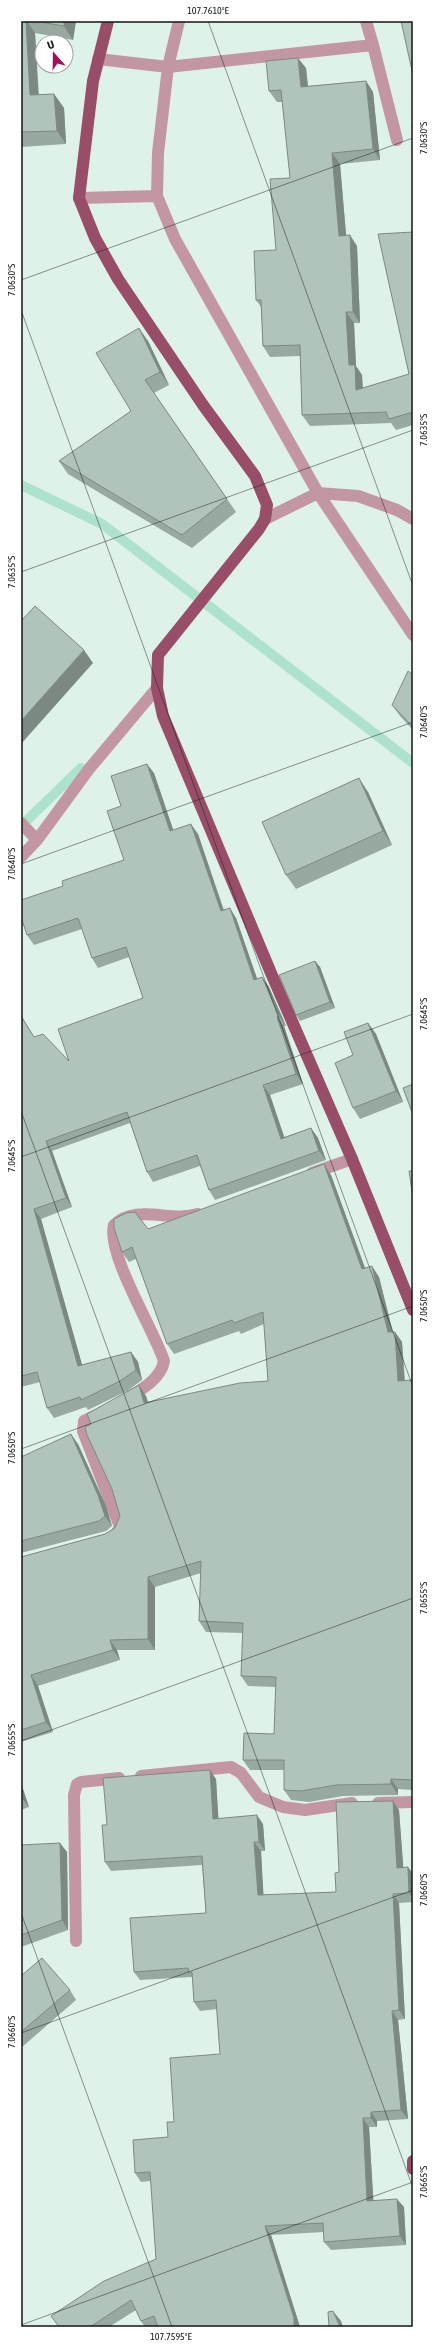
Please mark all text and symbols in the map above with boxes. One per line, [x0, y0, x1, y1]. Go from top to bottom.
text: 107.7610°E [187, 5, 230, 16]
north arrow [34, 34, 74, 74]
text: U [45, 38, 56, 51]
text: 7.0630°S [418, 122, 429, 154]
text: 7.0630°S [6, 264, 17, 296]
text: 7.0635°S [418, 414, 429, 446]
text: 7.0635°S [6, 556, 17, 588]
text: 7.0640°S [418, 706, 429, 738]
text: 7.0640°S [6, 848, 17, 880]
text: 7.0645°S [418, 998, 429, 1030]
text: 7.0645°S [6, 1140, 17, 1172]
text: 7.0650°S [418, 1290, 429, 1322]
text: 7.0650°S [6, 1432, 17, 1464]
text: 7.0655°S [418, 1582, 429, 1614]
text: 7.0655°S [6, 1724, 17, 1756]
text: 7.0660°S [418, 1874, 429, 1906]
text: 7.0660°S [6, 2016, 17, 2048]
text: 7.0665°S [418, 2166, 429, 2198]
text: 107.7595°E [150, 2331, 193, 2342]

